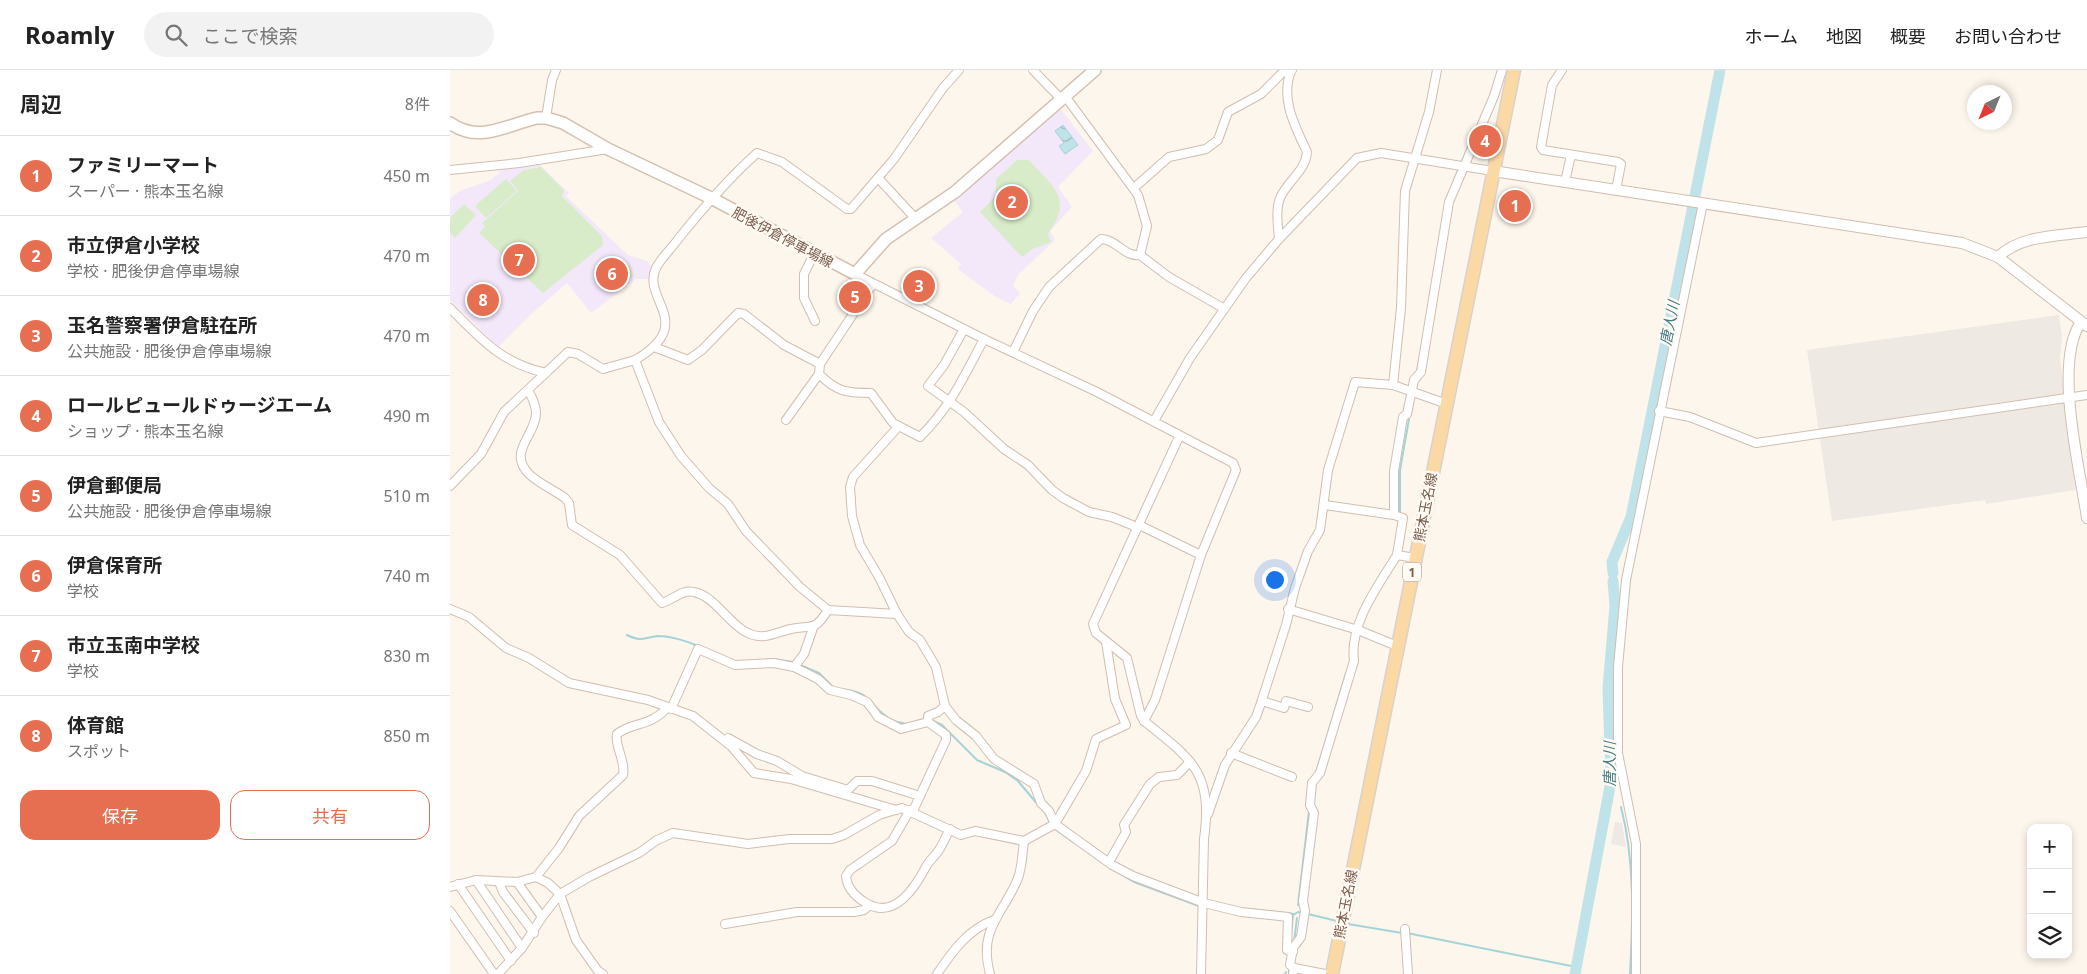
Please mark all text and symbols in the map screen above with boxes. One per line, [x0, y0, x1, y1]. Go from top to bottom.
search box [144, 12, 494, 57]
text: Roamly [25, 18, 114, 51]
icon: search [162, 21, 190, 49]
text: ここで検索 [202, 23, 297, 49]
text: ホーム [1745, 24, 1798, 48]
text: 地図 [1826, 24, 1862, 48]
text: 概要 [1890, 24, 1926, 48]
text: お問い合わせ [1954, 24, 2062, 48]
north arrow [1967, 85, 2012, 130]
text: 周辺 [20, 90, 62, 118]
text: 8件 [405, 93, 430, 115]
pin: 4 [1469, 122, 1501, 160]
text: ファミリーマート [67, 152, 219, 178]
text: 1 [31, 165, 41, 187]
text: 450 m [383, 165, 430, 187]
text: スーパー · 熊本玉名線 [67, 180, 223, 202]
pin: 2 [996, 183, 1028, 221]
pin: 1 [1499, 187, 1531, 225]
street label: 肥後伊倉停車場線 [729, 202, 837, 272]
text: 市立伊倉小学校 [67, 232, 200, 258]
pin: 7 [503, 241, 535, 279]
text: 2 [31, 245, 41, 267]
text: 470 m [383, 245, 430, 267]
pin: 6 [596, 255, 628, 293]
text: 学校 · 肥後伊倉停車場線 [67, 260, 240, 282]
pin: 3 [903, 267, 935, 305]
pin: 5 [839, 278, 871, 316]
pin: 8 [467, 281, 499, 319]
water label: 唐人川 [1655, 297, 1683, 347]
text: 玉名警察署伊倉駐在所 [67, 312, 257, 338]
text: 3 [31, 325, 41, 347]
text: 470 m [383, 325, 430, 347]
text: 公共施設 · 肥後伊倉停車場線 [67, 340, 272, 362]
text: ロールピュールドゥージエーム [67, 392, 332, 418]
text: 4 [31, 405, 41, 427]
text: 490 m [383, 405, 430, 427]
text: ショップ · 熊本玉名線 [67, 420, 224, 442]
street label: 熊本玉名線 [1409, 471, 1441, 543]
text: 伊倉郵便局 [67, 472, 162, 498]
text: 5 [31, 485, 41, 507]
text: 510 m [383, 485, 430, 507]
text: 公共施設 · 肥後伊倉停車場線 [67, 500, 272, 522]
text: 伊倉保育所 [67, 552, 162, 578]
road number: 1 [1403, 562, 1421, 582]
text: 6 [31, 565, 41, 587]
text: 740 m [383, 565, 430, 587]
your location [1262, 567, 1288, 593]
text: 学校 [67, 580, 99, 602]
text: 市立玉南中学校 [67, 632, 200, 658]
text: 7 [31, 645, 41, 667]
text: 830 m [383, 645, 430, 667]
text: 学校 [67, 660, 99, 682]
text: 体育館 [67, 712, 124, 738]
text: 8 [31, 725, 41, 747]
text: 850 m [383, 725, 430, 747]
text: スポット [67, 740, 131, 762]
water label: 唐人川 [1599, 740, 1619, 787]
button: 保存 [20, 790, 220, 840]
button: 共有 [230, 790, 430, 840]
map controls [2027, 824, 2072, 959]
button: + [2027, 824, 2072, 869]
street label: 熊本玉名線 [1329, 868, 1361, 940]
button: − [2027, 869, 2072, 914]
button: layers [2027, 914, 2072, 959]

